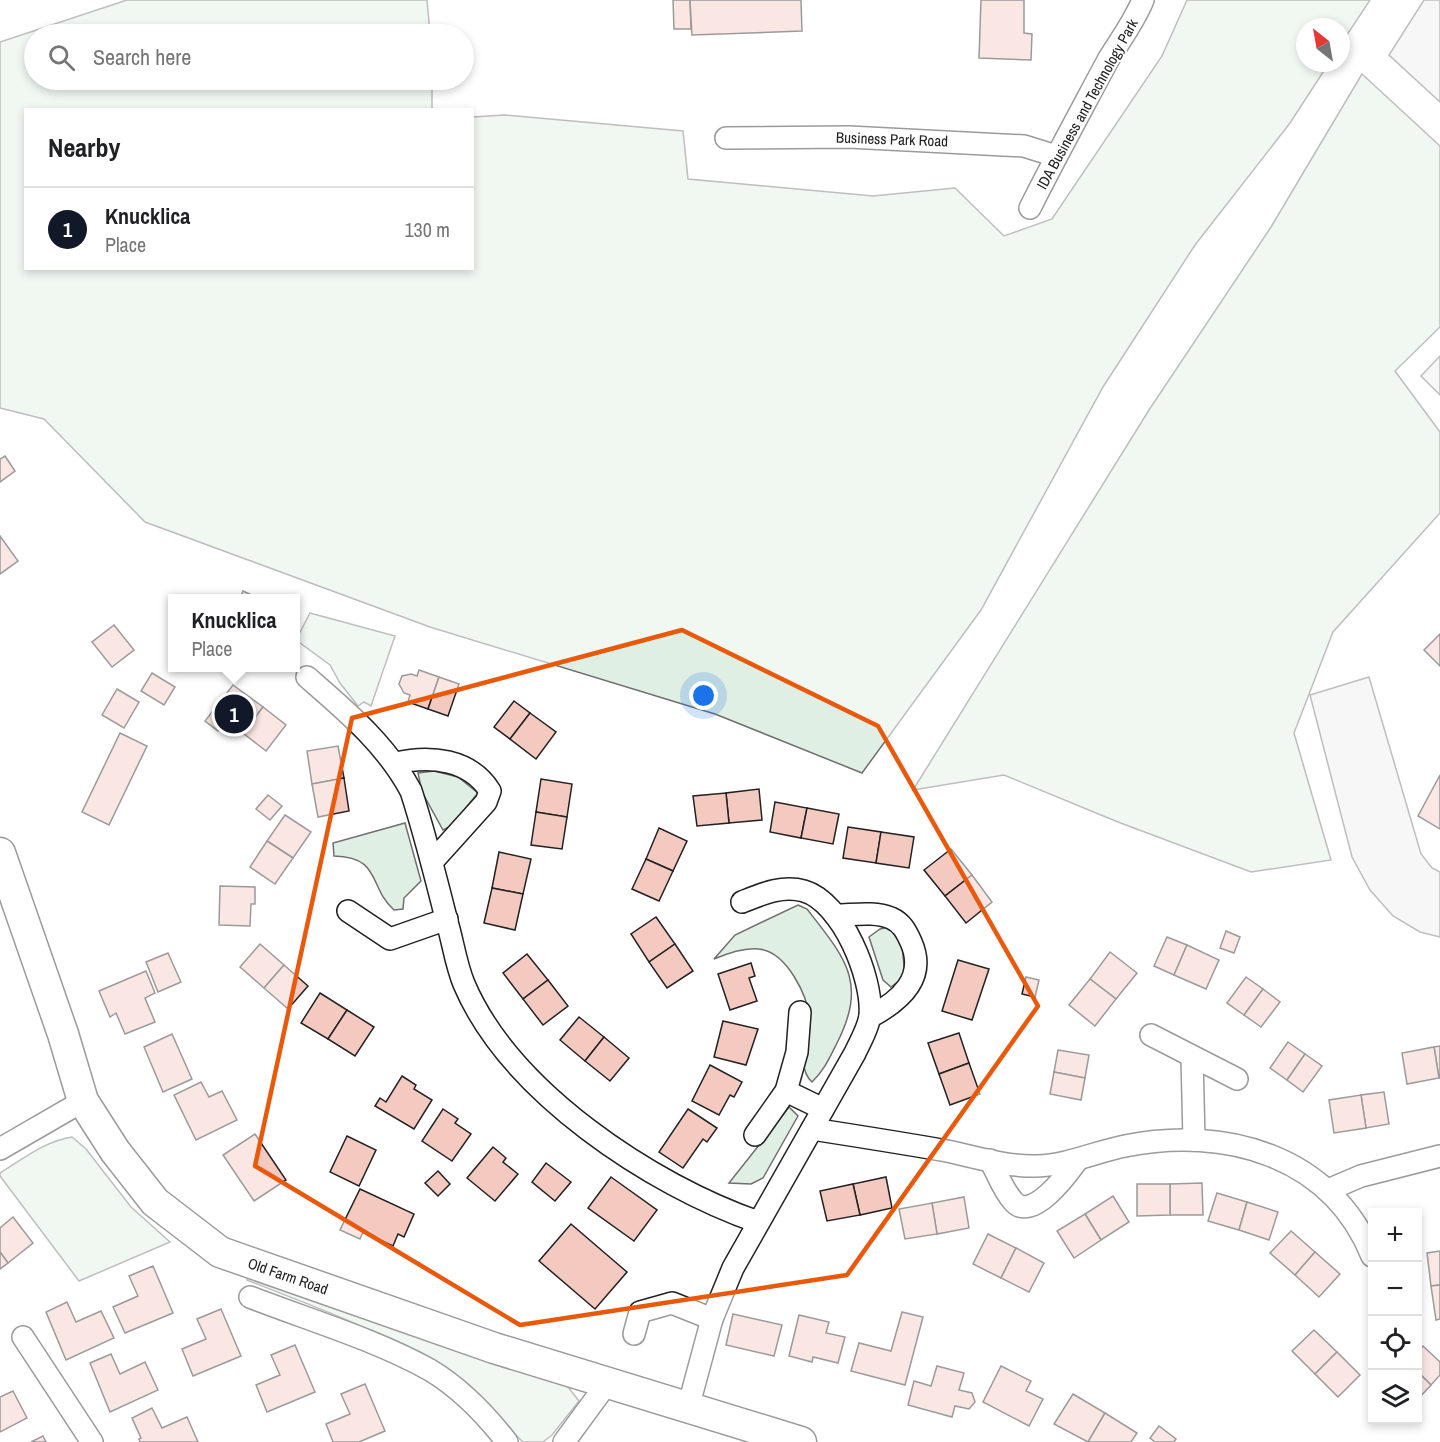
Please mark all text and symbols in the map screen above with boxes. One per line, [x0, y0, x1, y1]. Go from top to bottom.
street label: IDA Business and Technology Park [1031, 14, 1143, 193]
north arrow [1296, 18, 1350, 72]
search box [24, 24, 474, 90]
icon: search [45, 41, 78, 74]
text: Search here [93, 42, 191, 72]
street label: Business Park Road [836, 127, 948, 151]
text: Nearby [48, 130, 120, 165]
text: Knucklica [105, 201, 190, 231]
text: 1 [63, 216, 72, 243]
text: 130 m [404, 216, 450, 243]
text: Place [105, 231, 146, 258]
popup [168, 594, 300, 672]
text: Knucklica [191, 605, 277, 635]
text: Place [191, 635, 232, 662]
your location [689, 681, 718, 710]
pin: 1 [214, 692, 254, 736]
map controls [1368, 1208, 1422, 1424]
button: + [1368, 1208, 1422, 1262]
street label: Old Farm Road [245, 1252, 331, 1300]
button: − [1368, 1262, 1422, 1316]
button: locate [1368, 1316, 1422, 1370]
button: layers [1368, 1370, 1422, 1424]

